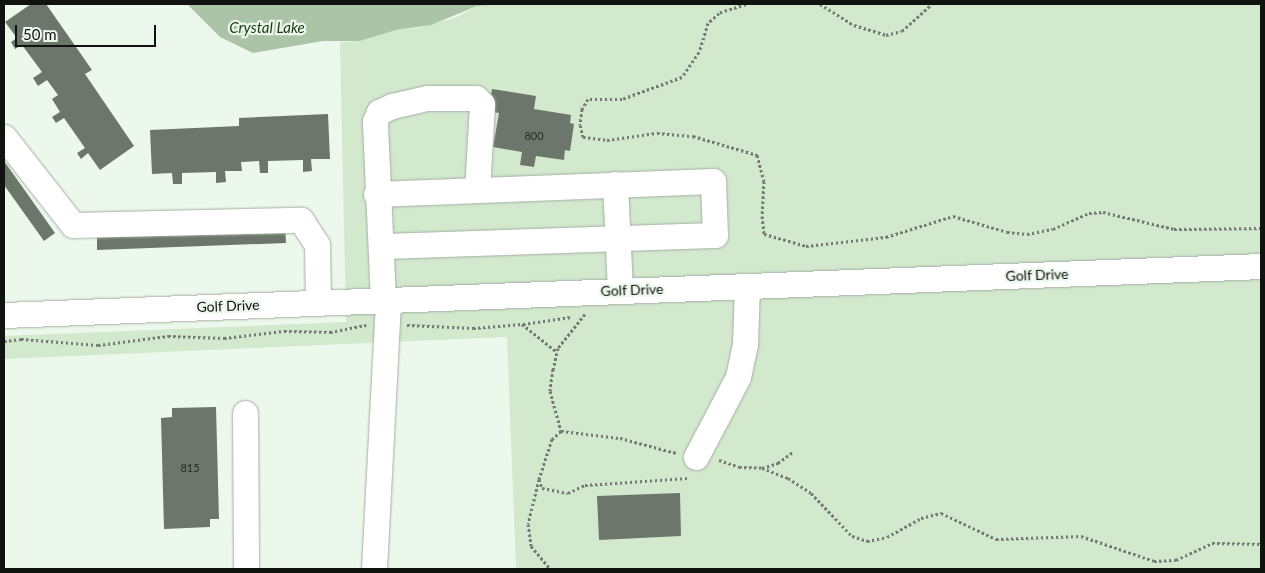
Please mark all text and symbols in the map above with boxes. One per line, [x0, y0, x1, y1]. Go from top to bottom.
scale bar [18, 15, 159, 47]
water label: Crystal Lake [229, 19, 305, 37]
text: 50 m [23, 25, 57, 43]
house number: 800 [524, 129, 544, 143]
street label: Golf Drive [1005, 266, 1069, 284]
street label: Golf Drive [600, 281, 664, 299]
street label: Golf Drive [196, 297, 260, 315]
house number: 815 [180, 461, 200, 475]

